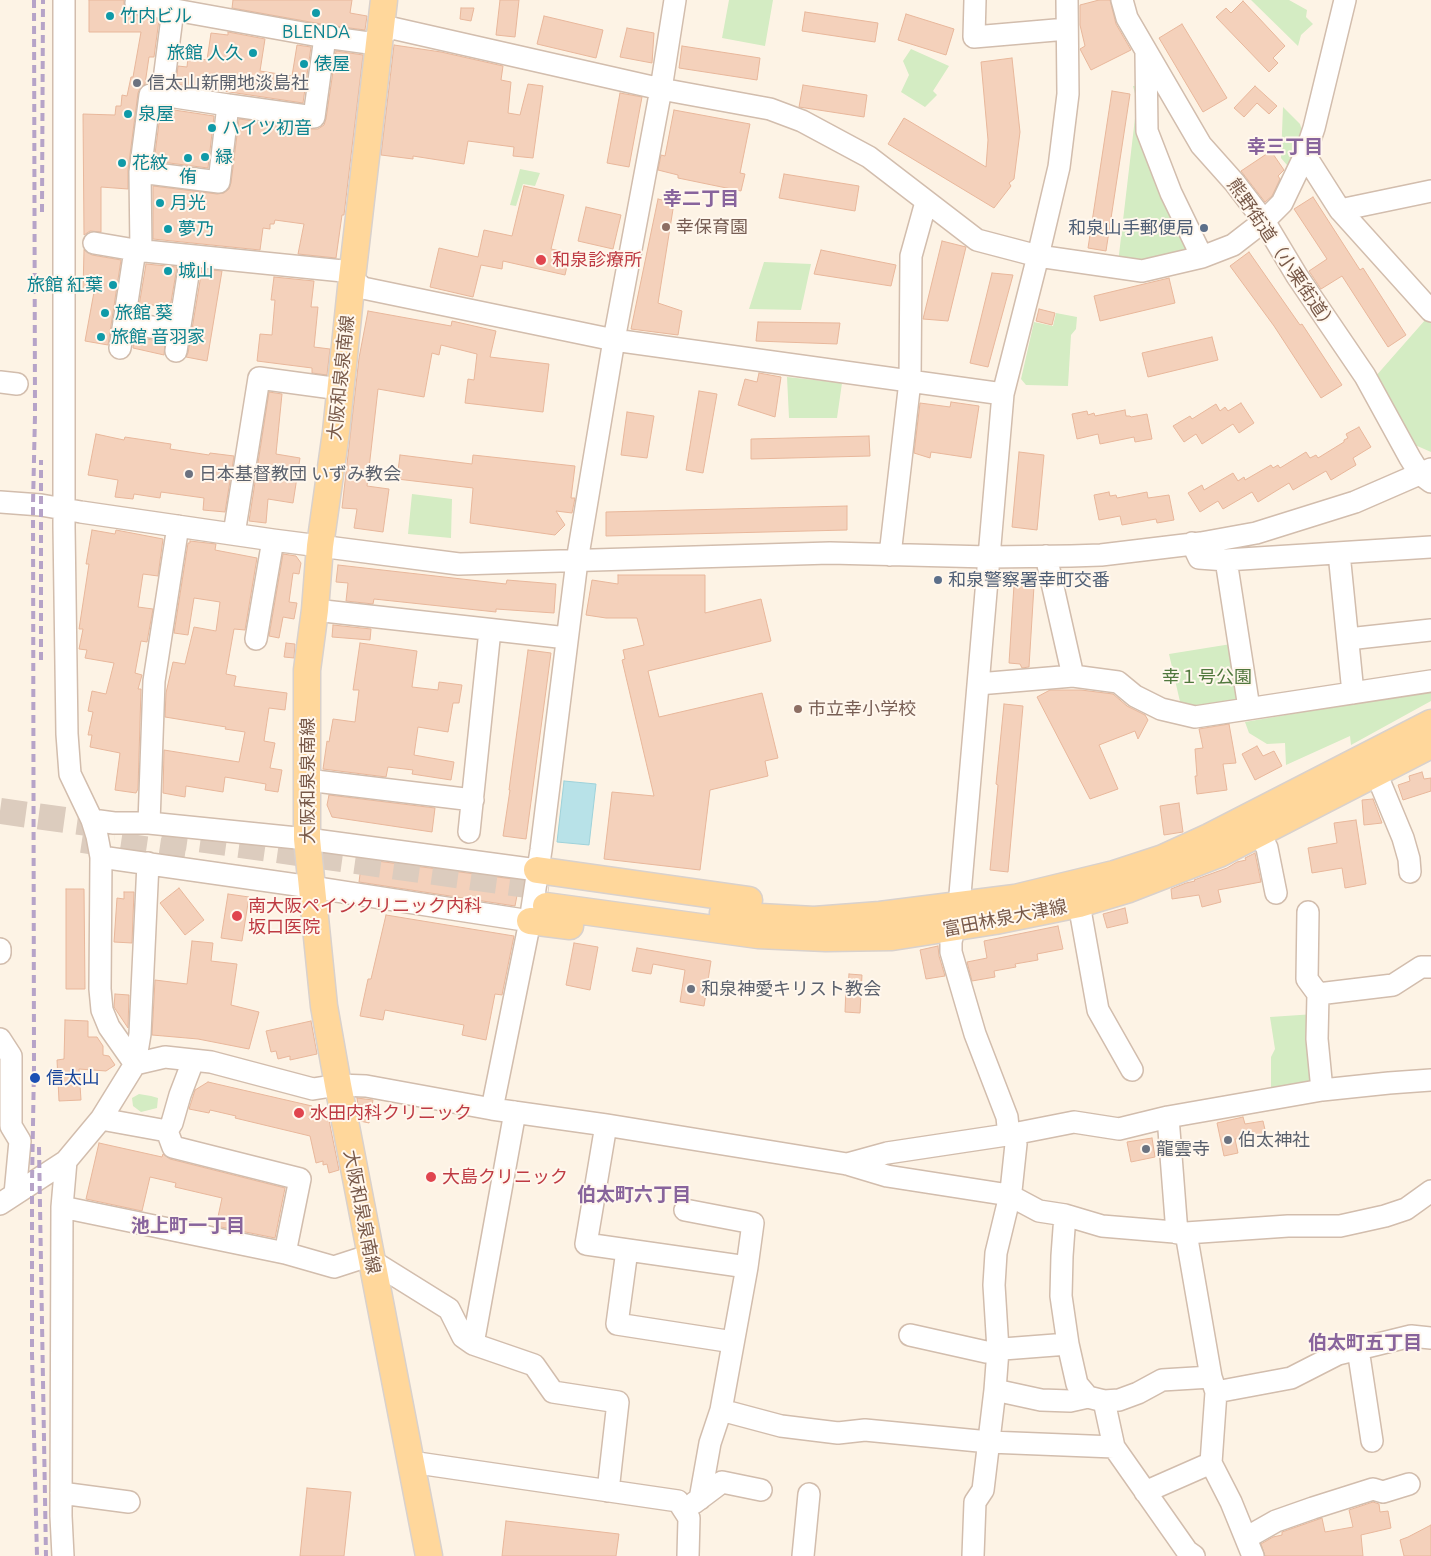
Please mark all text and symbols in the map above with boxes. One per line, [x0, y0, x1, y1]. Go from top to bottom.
place label: 竹内ビル [120, 5, 192, 27]
marker: BLENDA [310, 7, 322, 19]
marker: 竹内ビル [104, 10, 116, 22]
place label: BLENDA [282, 21, 350, 43]
place label: 旅館 人久 [167, 42, 243, 64]
marker: 旅館 人久 [247, 47, 259, 59]
place label: 俵屋 [314, 53, 350, 75]
marker: 俵屋 [298, 58, 310, 70]
place label: 信太山新開地淡島社 [147, 72, 309, 94]
marker: 信太山新開地淡島社 [131, 77, 143, 89]
place label: 泉屋 [138, 103, 174, 125]
marker: 泉屋 [122, 108, 134, 120]
place label: ハイツ初音 [222, 117, 312, 139]
marker: ハイツ初音 [206, 122, 218, 134]
district label: 幸三丁目 [1247, 136, 1323, 158]
place label: 緑 [215, 146, 233, 168]
marker: 緑 [199, 151, 211, 163]
place label: 花紋 [132, 152, 168, 174]
marker: 侑 [182, 152, 194, 164]
marker: 花紋 [116, 157, 128, 169]
place label: 侑 [179, 166, 197, 188]
street label: 熊野街道（小栗街道） [1223, 174, 1341, 336]
district label: 幸二丁目 [663, 188, 739, 210]
place label: 月光 [170, 192, 206, 214]
marker: 月光 [154, 197, 166, 209]
place label: 幸保育園 [676, 216, 748, 238]
place label: 和泉山手郵便局 [1068, 217, 1194, 239]
place label: 夢乃 [178, 218, 214, 240]
marker: 幸保育園 [660, 221, 672, 233]
marker: 和泉山手郵便局 [1198, 222, 1210, 234]
marker: 夢乃 [162, 223, 174, 235]
place label: 和泉診療所 [552, 249, 642, 271]
marker: 和泉診療所 [534, 253, 548, 267]
place label: 城山 [178, 260, 214, 282]
marker: 城山 [162, 265, 174, 277]
place label: 旅館 紅葉 [27, 274, 103, 296]
marker: 旅館 紅葉 [107, 279, 119, 291]
place label: 旅館 葵 [115, 302, 173, 324]
marker: 旅館 葵 [99, 307, 111, 319]
street label: 大阪和泉泉南線 [324, 314, 358, 442]
place label: 旅館 音羽家 [111, 326, 205, 348]
marker: 旅館 音羽家 [95, 331, 107, 343]
place label: 日本基督教団 いずみ教会 [199, 463, 401, 485]
marker: 日本基督教団 いずみ教会 [183, 468, 195, 480]
place label: 和泉警察署幸町交番 [948, 569, 1110, 591]
marker: 和泉警察署幸町交番 [932, 574, 944, 586]
park label: 幸１号公園 [1162, 666, 1252, 688]
place label: 市立幸小学校 [808, 698, 916, 720]
marker: 市立幸小学校 [792, 703, 804, 715]
street label: 大阪和泉泉南線 [297, 718, 319, 844]
place label: 南大阪ペインクリニック内科 坂口医院 [248, 895, 482, 938]
street label: 富田林泉大津線 [941, 895, 1069, 941]
marker: 南大阪ペインクリニック内科 坂口医院 [230, 909, 244, 923]
place label: 和泉神愛キリスト教会 [701, 978, 881, 1000]
marker: 和泉神愛キリスト教会 [685, 983, 697, 995]
place label: 信太山 [46, 1067, 100, 1089]
marker: 信太山 [28, 1071, 42, 1085]
place label: 水田内科クリニック [310, 1102, 472, 1124]
marker: 水田内科クリニック [292, 1106, 306, 1120]
place label: 伯太神社 [1238, 1129, 1310, 1151]
marker: 伯太神社 [1222, 1134, 1234, 1146]
place label: 龍雲寺 [1156, 1138, 1210, 1160]
marker: 龍雲寺 [1140, 1143, 1152, 1155]
street label: 大阪和泉泉南線 [339, 1148, 385, 1276]
place label: 大島クリニック [442, 1166, 568, 1188]
marker: 大島クリニック [424, 1170, 438, 1184]
district label: 伯太町六丁目 [577, 1184, 691, 1206]
district label: 池上町一丁目 [131, 1215, 245, 1237]
district label: 伯太町五丁目 [1308, 1332, 1422, 1354]

